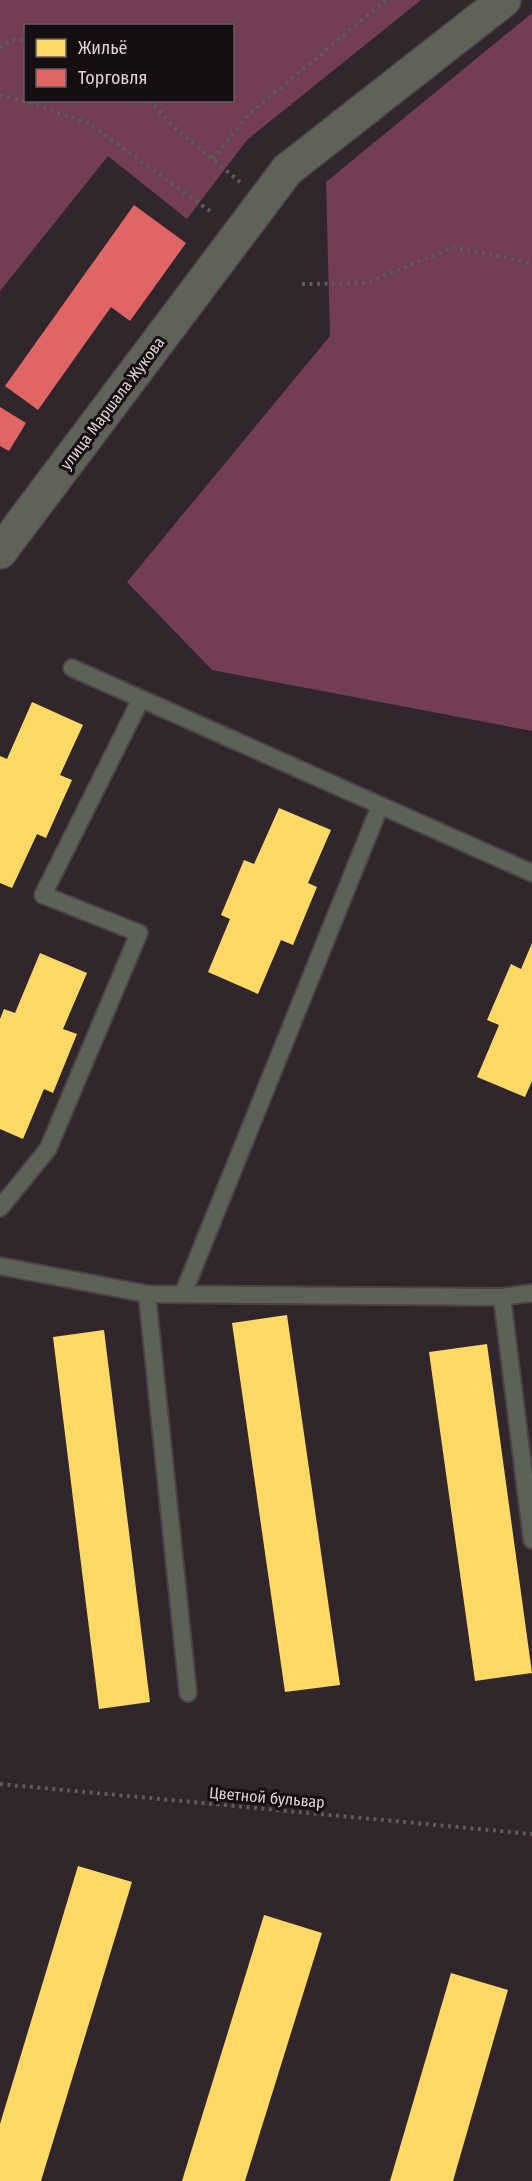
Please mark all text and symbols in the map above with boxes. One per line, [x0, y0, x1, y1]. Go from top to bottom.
legend [24, 24, 234, 102]
text: Жильё [78, 37, 128, 59]
text: Торговля [78, 67, 147, 89]
street label: улица Маршала Жукова [56, 333, 169, 473]
street label: Цветной бульвар [208, 1783, 326, 1812]

